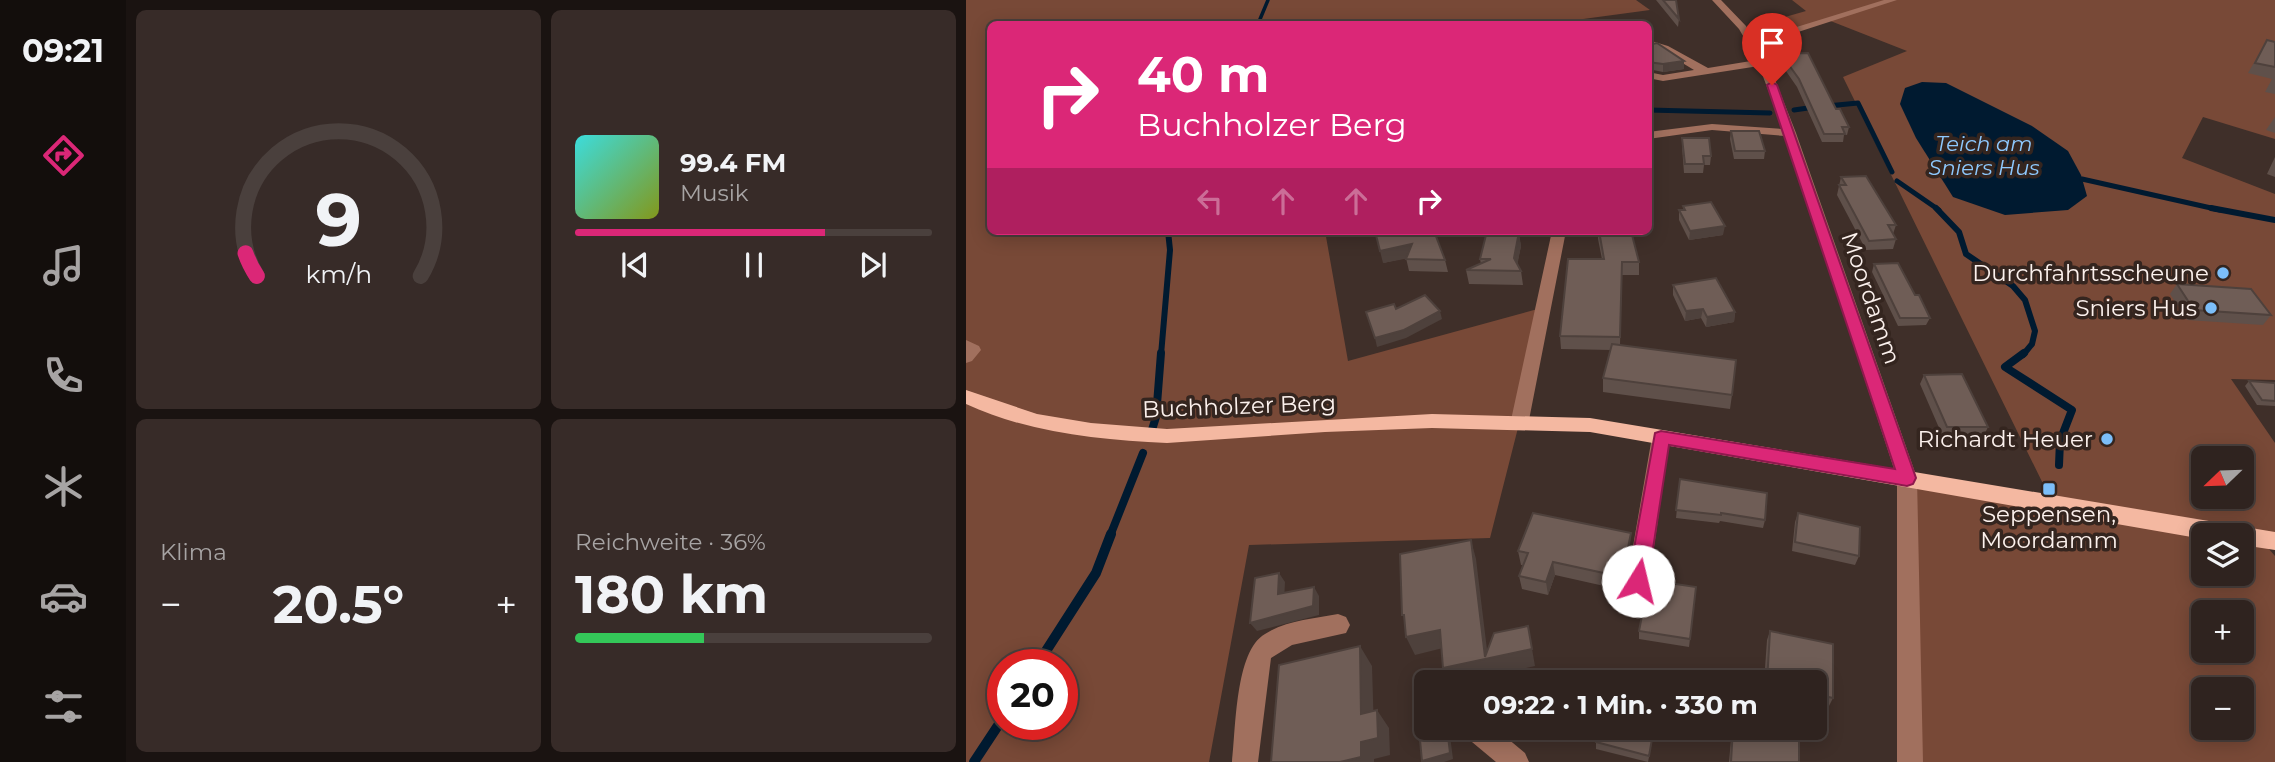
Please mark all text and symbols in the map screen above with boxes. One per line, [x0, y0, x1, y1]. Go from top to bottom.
pin [1742, 13, 1802, 85]
icon: arrive [1753, 24, 1791, 62]
text: 09:21 [22, 31, 104, 70]
text: 40 m [1137, 45, 1269, 104]
icon: right [1022, 49, 1113, 140]
text: Buchholzer Berg [1137, 105, 1407, 144]
icon: directions [39, 131, 88, 180]
water label: Teich am Sniers Hus [1928, 131, 2040, 180]
text: 99.4 FM [680, 147, 786, 179]
text: 9 [315, 176, 362, 264]
text: Musik [680, 179, 749, 207]
icon: left [1191, 182, 1229, 220]
icon: ahead [1264, 182, 1302, 220]
icon: ahead [1337, 182, 1375, 220]
icon: right [1410, 182, 1448, 220]
street label: Moordamm [1835, 228, 1907, 368]
icon: music [39, 241, 88, 290]
icon: previous [616, 246, 654, 284]
icon: pause [735, 246, 773, 284]
icon: next [854, 246, 892, 284]
text: km/h [305, 259, 372, 289]
place label: Durchfahrtsscheune [1972, 259, 2209, 287]
marker: Durchfahrtsscheune [2215, 265, 2231, 281]
place label: Sniers Hus [2075, 294, 2197, 322]
marker: Sniers Hus [2203, 300, 2219, 316]
icon: phone [39, 351, 88, 400]
street label: Buchholzer Berg [1142, 389, 1336, 423]
place label: Richardt Heuer [1917, 425, 2093, 453]
marker: Richardt Heuer [2099, 431, 2115, 447]
north arrow [2191, 446, 2254, 509]
map controls [2191, 446, 2254, 740]
icon: climate [39, 462, 88, 511]
marker: Seppensen, Moordamm [2041, 481, 2057, 497]
place label: Seppensen, Moordamm [1980, 500, 2118, 554]
button: layers [2191, 523, 2254, 586]
text: Reichweite · 36% [575, 528, 766, 556]
text: Klima [160, 538, 227, 566]
position arrow [1601, 544, 1675, 618]
text: 180 km [575, 563, 768, 626]
icon: car [39, 572, 88, 621]
text: 20.5° [273, 573, 404, 636]
text: − [160, 581, 182, 628]
text: + [495, 581, 517, 628]
button: + [2191, 600, 2254, 663]
speed limit sign: 20 [987, 649, 1078, 740]
button: − [2191, 677, 2254, 740]
icon: filters [39, 682, 88, 731]
text: 09:22 · 1 Min. · 330 m [1483, 689, 1758, 721]

